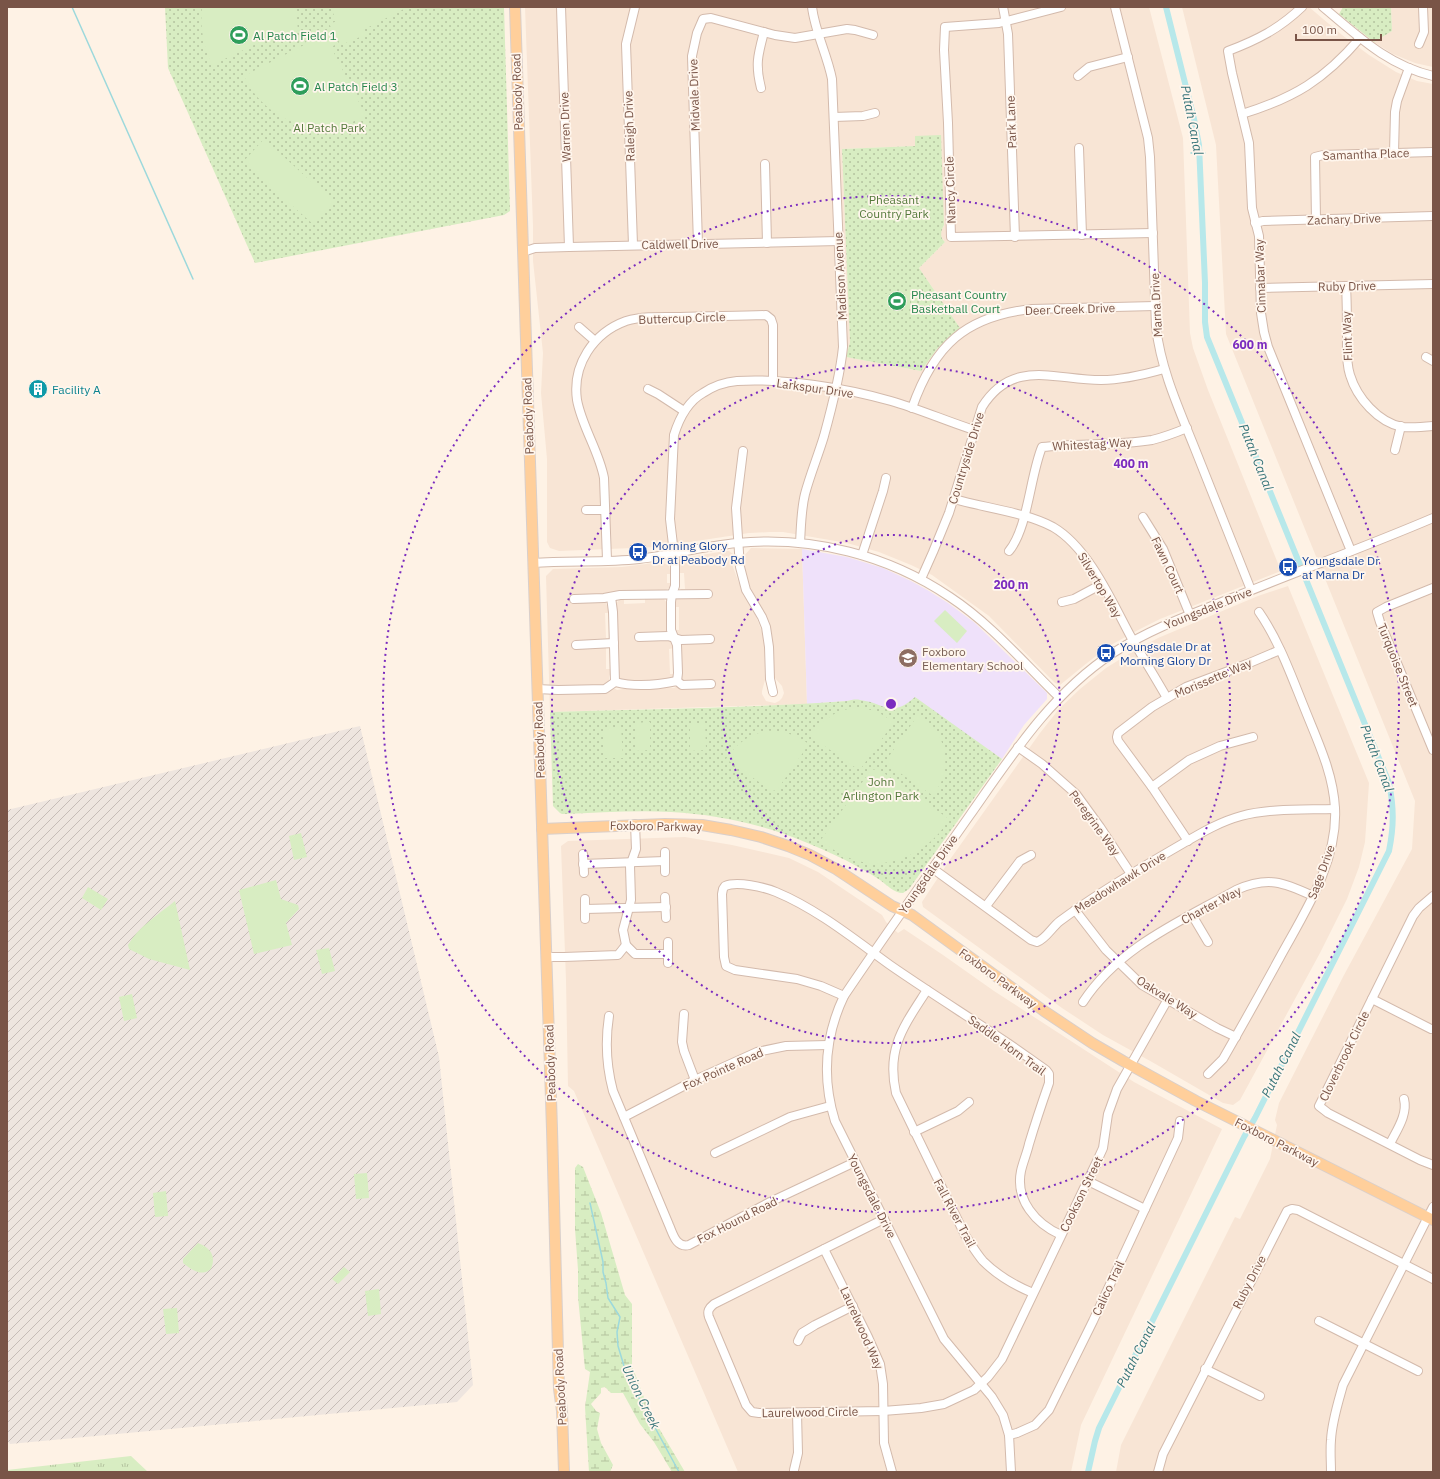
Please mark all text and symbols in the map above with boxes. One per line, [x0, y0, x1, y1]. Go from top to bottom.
scale bar [1296, 16, 1381, 42]
text: 100 m [1302, 22, 1337, 37]
sports icon: Al Patch Field 1 [228, 24, 250, 46]
place label: Al Patch Field 1 [253, 28, 337, 43]
street label: Peabody Road [508, 53, 526, 131]
street label: Midvale Drive [685, 58, 703, 131]
sports icon: Al Patch Field 3 [289, 75, 311, 97]
place label: Al Patch Field 3 [314, 79, 398, 94]
water label: Putah Canal [1177, 84, 1207, 157]
street label: Raleigh Drive [620, 90, 638, 162]
street label: Warren Drive [556, 91, 574, 162]
street label: Park Lane [1003, 95, 1019, 149]
park label: Al Patch Park [293, 120, 365, 135]
street label: Samantha Place [1322, 145, 1410, 163]
street label: Nancy Circle [941, 156, 959, 224]
park label: Pheasant Country Park [859, 192, 929, 221]
street label: Zachary Drive [1307, 210, 1382, 228]
street label: Madison Avenue [830, 231, 850, 321]
street label: Caldwell Drive [641, 236, 719, 252]
street label: Cinnabar Way [1251, 239, 1269, 313]
street label: Marna Drive [1147, 272, 1165, 338]
street label: Ruby Drive [1318, 278, 1377, 294]
place label: Pheasant Country Basketball Court [911, 287, 1007, 316]
sports icon: Pheasant Country Basketball Court [886, 290, 908, 312]
street label: Deer Creek Drive [1025, 300, 1116, 318]
street label: Buttercup Circle [638, 309, 726, 327]
street label: Flint Way [1339, 311, 1355, 361]
text: 600 m [1232, 337, 1268, 352]
street label: Larkspur Drive [775, 375, 855, 401]
street label: Peabody Road [519, 377, 537, 455]
building icon: Facility A [27, 378, 49, 400]
place label: Facility A [52, 382, 101, 397]
street label: Countryside Drive [945, 410, 987, 506]
water label: Putah Canal [1235, 421, 1277, 493]
street label: Whitestag Way [1052, 434, 1132, 454]
text: 400 m [1113, 456, 1149, 471]
street label: Fawn Court [1148, 534, 1188, 596]
place label: Morning Glory Dr at Peabody Rd [652, 538, 745, 567]
bus stop icon: Morning Glory Dr at Peabody Rd [627, 541, 649, 563]
street label: Silvertop Way [1075, 550, 1125, 620]
place label: Youngsdale Dr at Marna Dr [1302, 553, 1380, 582]
bus stop icon: Youngsdale Dr at Marna Dr [1277, 556, 1299, 578]
text: 200 m [993, 577, 1029, 592]
street label: Youngsdale Drive [1162, 583, 1254, 632]
street label: Turquoise Street [1374, 621, 1422, 709]
place label: Youngsdale Dr at Morning Glory Dr [1120, 639, 1211, 668]
bus stop icon: Youngsdale Dr at Morning Glory Dr [1095, 642, 1117, 664]
place label: Foxboro Elementary School [922, 644, 1023, 673]
school or university icon: Foxboro Elementary School [897, 647, 919, 669]
street label: Morissette Way [1172, 655, 1254, 701]
centre of rings [884, 697, 898, 711]
street label: Peabody Road [530, 701, 548, 779]
water label: Putah Canal [1356, 722, 1398, 795]
park label: John Arlington Park [843, 774, 920, 803]
street label: Peregrine Way [1066, 787, 1124, 859]
street label: Foxboro Parkway [610, 818, 702, 834]
street label: Youngsdale Drive [895, 831, 961, 916]
street label: Sage Drive [1304, 842, 1338, 901]
street label: Meadowhawk Drive [1072, 848, 1169, 916]
street label: Charter Way [1178, 883, 1244, 927]
street label: Foxboro Parkway [956, 945, 1040, 1011]
street label: Oakvale Way [1134, 972, 1200, 1022]
street label: Cloverbrook Circle [1316, 1008, 1373, 1104]
street label: Saddle Horn Trail [965, 1012, 1049, 1078]
street label: Peabody Road [541, 1024, 559, 1102]
water label: Putah Canal [1257, 1029, 1305, 1100]
street label: Fox Pointe Road [680, 1045, 766, 1093]
street label: Foxboro Parkway [1232, 1114, 1322, 1170]
street label: Youngsdale Drive [844, 1151, 900, 1241]
street label: Cookson Street [1056, 1154, 1106, 1234]
street label: Fall River Trail [931, 1176, 979, 1250]
street label: Fox Hound Road [694, 1193, 780, 1247]
street label: Ruby Drive [1229, 1252, 1269, 1311]
street label: Calico Trail [1089, 1258, 1127, 1318]
street label: Laurelwood Way [837, 1284, 887, 1372]
water label: Putah Canal [1112, 1319, 1160, 1390]
street label: Peabody Road [550, 1348, 570, 1426]
water label: Union Creek [618, 1362, 664, 1432]
street label: Laurelwood Circle [762, 1404, 859, 1420]

